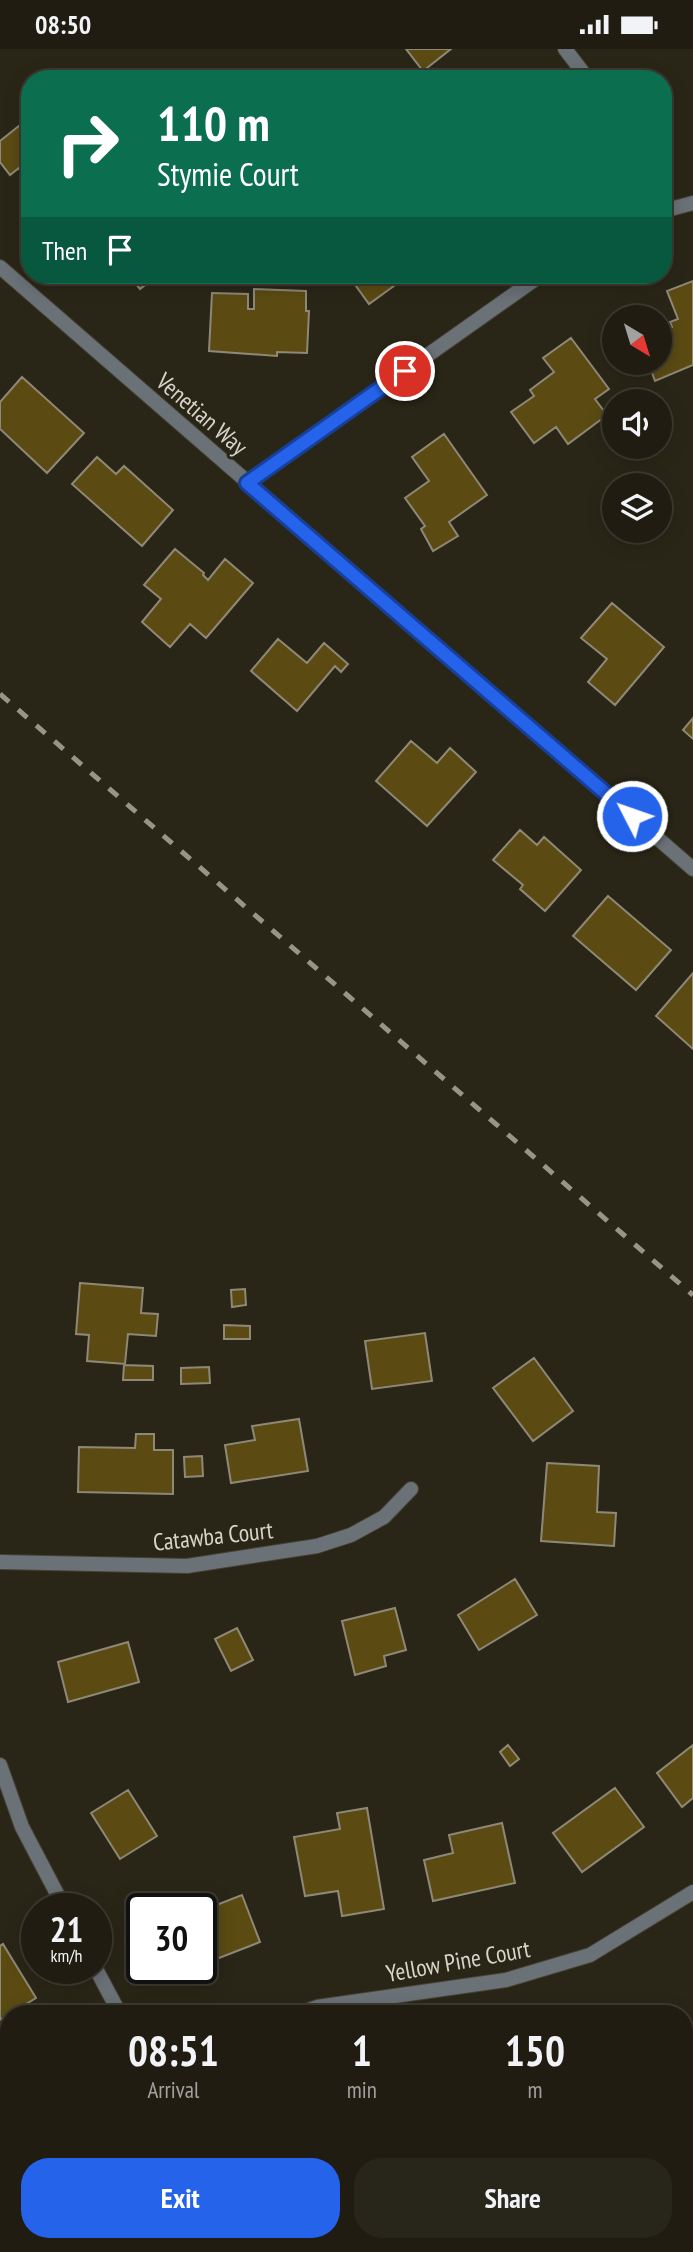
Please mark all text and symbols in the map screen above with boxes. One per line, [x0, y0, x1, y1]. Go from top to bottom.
text: 08:50 [35, 8, 91, 41]
text: 110 m [157, 91, 270, 155]
icon: right [42, 98, 133, 189]
text: Stymie Court [157, 153, 299, 195]
icon: arrive [101, 231, 139, 269]
text: Then [42, 234, 87, 267]
north arrow [602, 305, 672, 375]
map controls [602, 305, 672, 543]
pin [375, 341, 435, 401]
icon: arrive [386, 352, 424, 390]
street label: Venetian Way [149, 365, 254, 462]
button: sound [602, 389, 672, 459]
button: layers [602, 473, 672, 543]
position arrow [595, 779, 669, 853]
street label: Catawba Court [151, 1514, 275, 1558]
speed limit sign: 30 [126, 1893, 217, 1984]
text: 21 [50, 1906, 83, 1952]
street label: Yellow Pine Court [384, 1933, 533, 1989]
text: km/h [51, 1944, 82, 1967]
text: 08:51 [128, 2023, 219, 2078]
text: 1 [352, 2023, 372, 2078]
text: 150 [505, 2023, 565, 2078]
text: Arrival [147, 2075, 199, 2104]
text: min [347, 2075, 377, 2104]
text: m [527, 2075, 542, 2104]
button: Exit [21, 2158, 340, 2238]
button: Share [354, 2158, 672, 2238]

